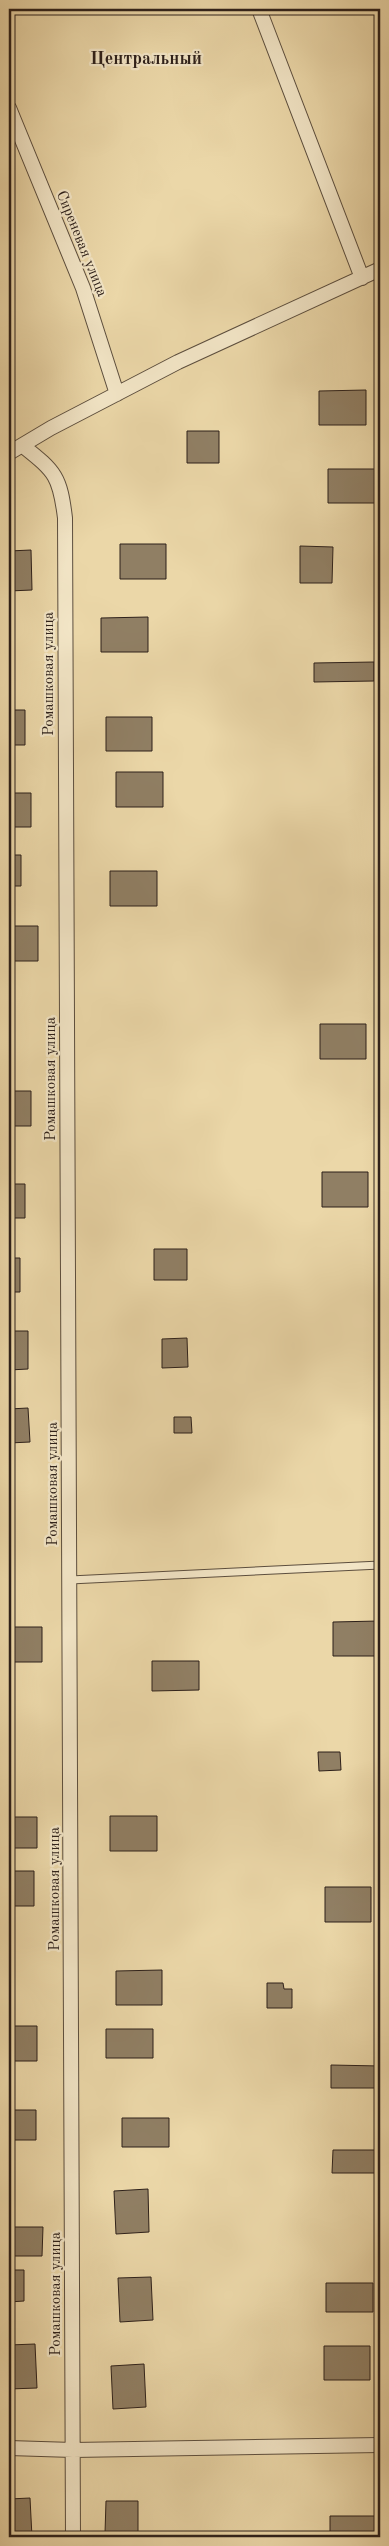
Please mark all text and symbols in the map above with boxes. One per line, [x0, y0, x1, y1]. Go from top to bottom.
district label: Центральный [90, 50, 202, 68]
street label: Сиреневая улица [53, 189, 109, 300]
street label: Ромашковая улица [42, 611, 57, 736]
street label: Ромашковая улица [44, 1016, 59, 1141]
street label: Ромашковая улица [46, 1421, 61, 1546]
street label: Ромашковая улица [48, 1826, 63, 1951]
street label: Ромашковая улица [49, 2231, 64, 2356]

